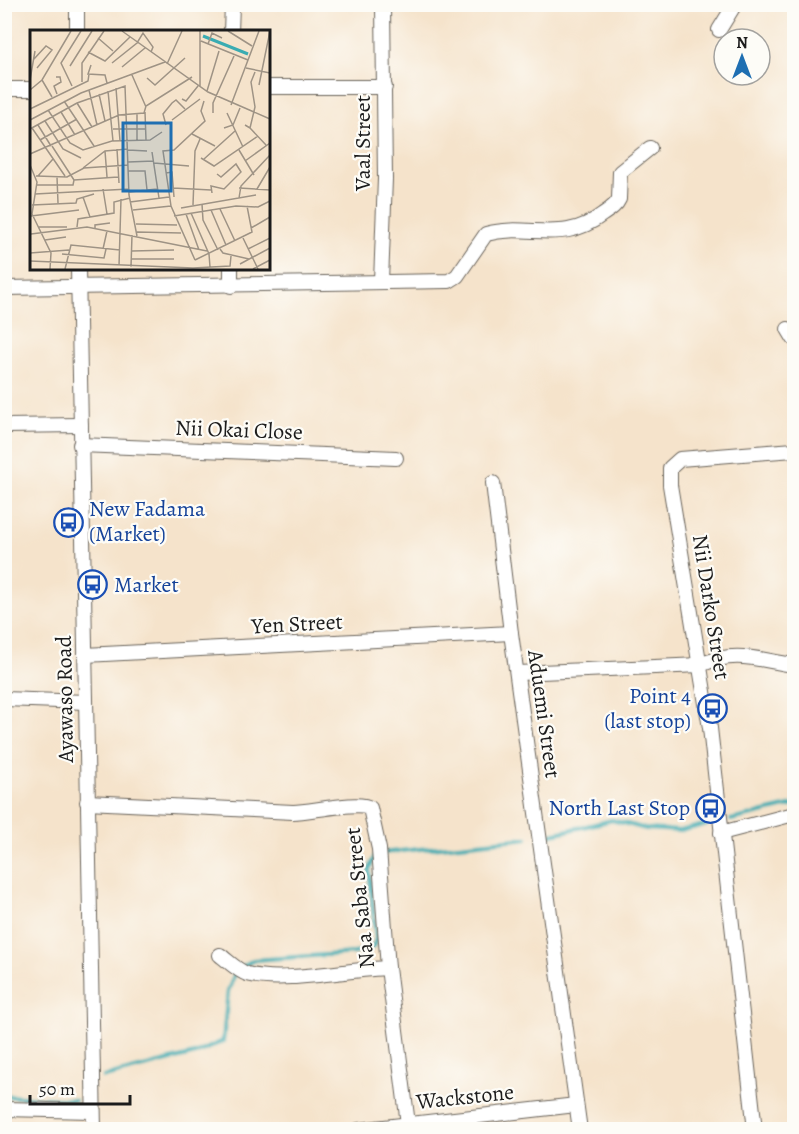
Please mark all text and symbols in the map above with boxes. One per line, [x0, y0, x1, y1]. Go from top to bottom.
north arrow [712, 27, 772, 87]
inset map [30, 30, 270, 270]
text: N [736, 32, 748, 54]
street label: Vaal Street [348, 95, 378, 192]
street label: Nii Okai Close [175, 413, 303, 447]
place label: New Fadama (Market) [89, 494, 206, 549]
bus stop icon: New Fadama (Market) [52, 506, 84, 538]
street label: Nii Darko Street [685, 532, 737, 682]
bus stop icon: Market [77, 569, 109, 601]
place label: Market [114, 570, 179, 600]
street label: Yen Street [250, 607, 343, 641]
street label: Ayawaso Road [49, 635, 81, 764]
street label: Aduemi Street [520, 647, 568, 780]
place label: Point 4 (last stop) [604, 681, 691, 736]
bus stop icon: Point 4 (last stop) [696, 693, 728, 725]
bus stop icon: North Last Stop [695, 792, 727, 824]
place label: North Last Stop [549, 793, 690, 823]
street label: Naa Saba Street [338, 826, 382, 970]
scale bar [30, 1068, 130, 1106]
text: 50 m [39, 1077, 75, 1101]
street label: Wackstone [414, 1077, 515, 1117]

